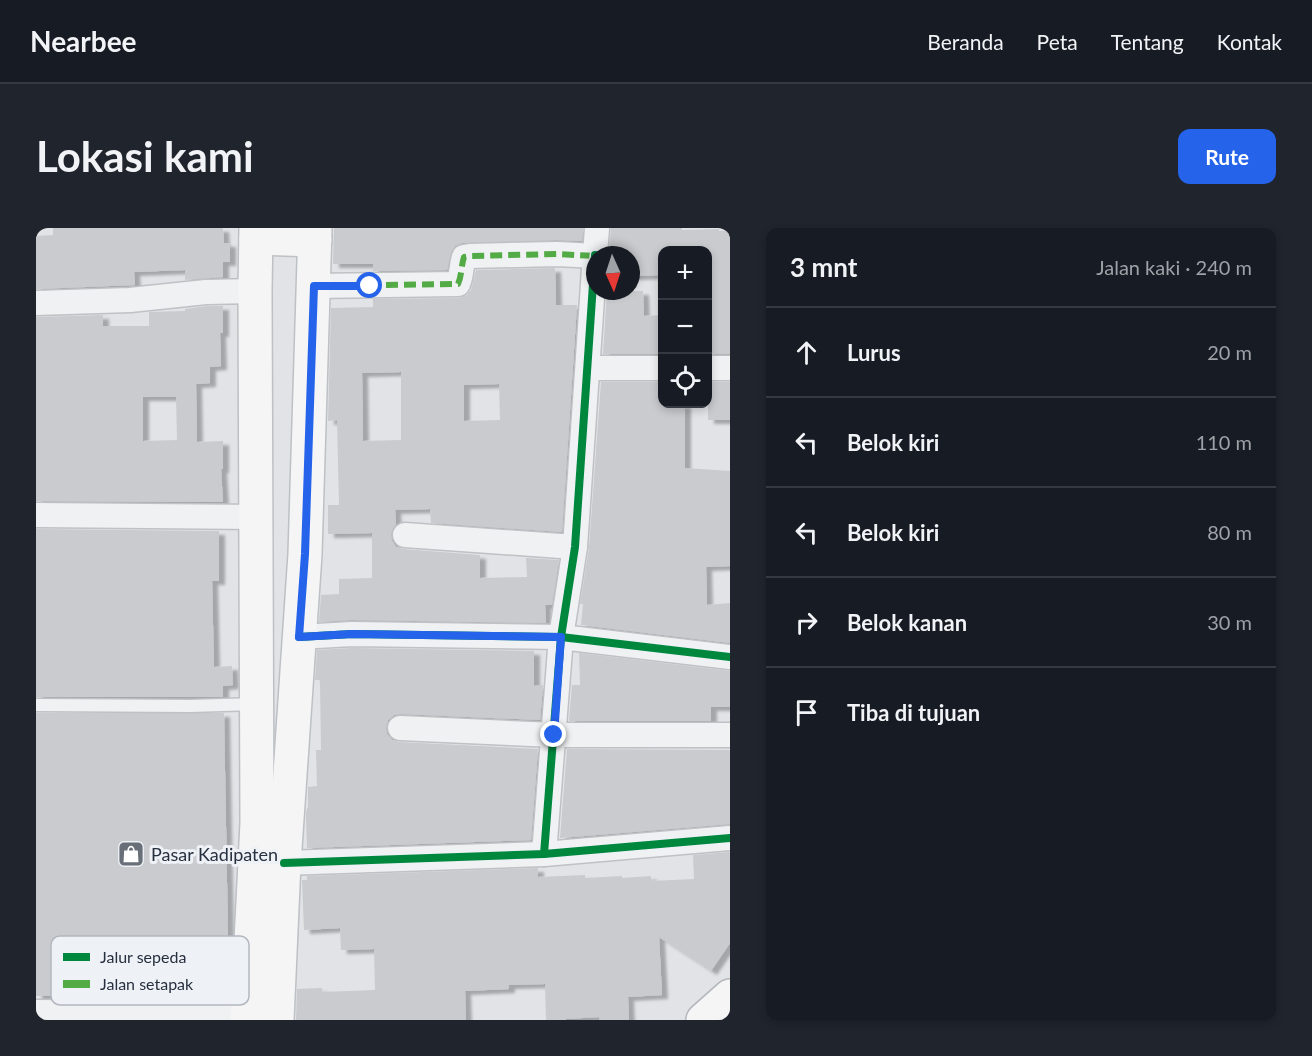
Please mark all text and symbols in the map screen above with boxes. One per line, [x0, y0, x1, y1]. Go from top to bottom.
text: Nearbee [30, 24, 137, 58]
text: Beranda [927, 29, 1004, 54]
text: Peta [1037, 29, 1078, 54]
text: Tentang [1111, 29, 1184, 54]
text: Kontak [1217, 29, 1282, 54]
button: Rute [1178, 129, 1276, 184]
text: Lokasi kami [36, 131, 254, 181]
north arrow [586, 246, 640, 300]
map controls [658, 246, 712, 408]
button: + [658, 246, 712, 300]
text: 3 mnt [790, 251, 857, 283]
text: Jalan kaki · 240 m [1096, 255, 1252, 279]
route start [356, 272, 382, 298]
button: − [658, 300, 712, 354]
icon: ahead [790, 336, 823, 369]
text: Lurus [847, 339, 901, 366]
text: 20 m [1207, 340, 1252, 364]
button: locate [658, 354, 712, 408]
icon: left [790, 426, 823, 459]
text: Belok kiri [847, 429, 939, 456]
text: 110 m [1196, 430, 1252, 454]
icon: left [790, 516, 823, 549]
text: Belok kiri [847, 519, 939, 546]
text: 80 m [1207, 520, 1252, 544]
icon: right [790, 606, 823, 639]
text: Belok kanan [847, 609, 967, 636]
text: 30 m [1207, 610, 1252, 634]
icon: arrive [790, 696, 823, 729]
text: Tiba di tujuan [847, 699, 980, 726]
route end [540, 721, 566, 747]
shop icon: Pasar Kadipaten [116, 839, 146, 869]
place label: Pasar Kadipaten [151, 843, 278, 865]
legend [51, 936, 249, 1005]
text: Jalur sepeda [100, 947, 186, 966]
text: Jalan setapak [100, 974, 194, 993]

